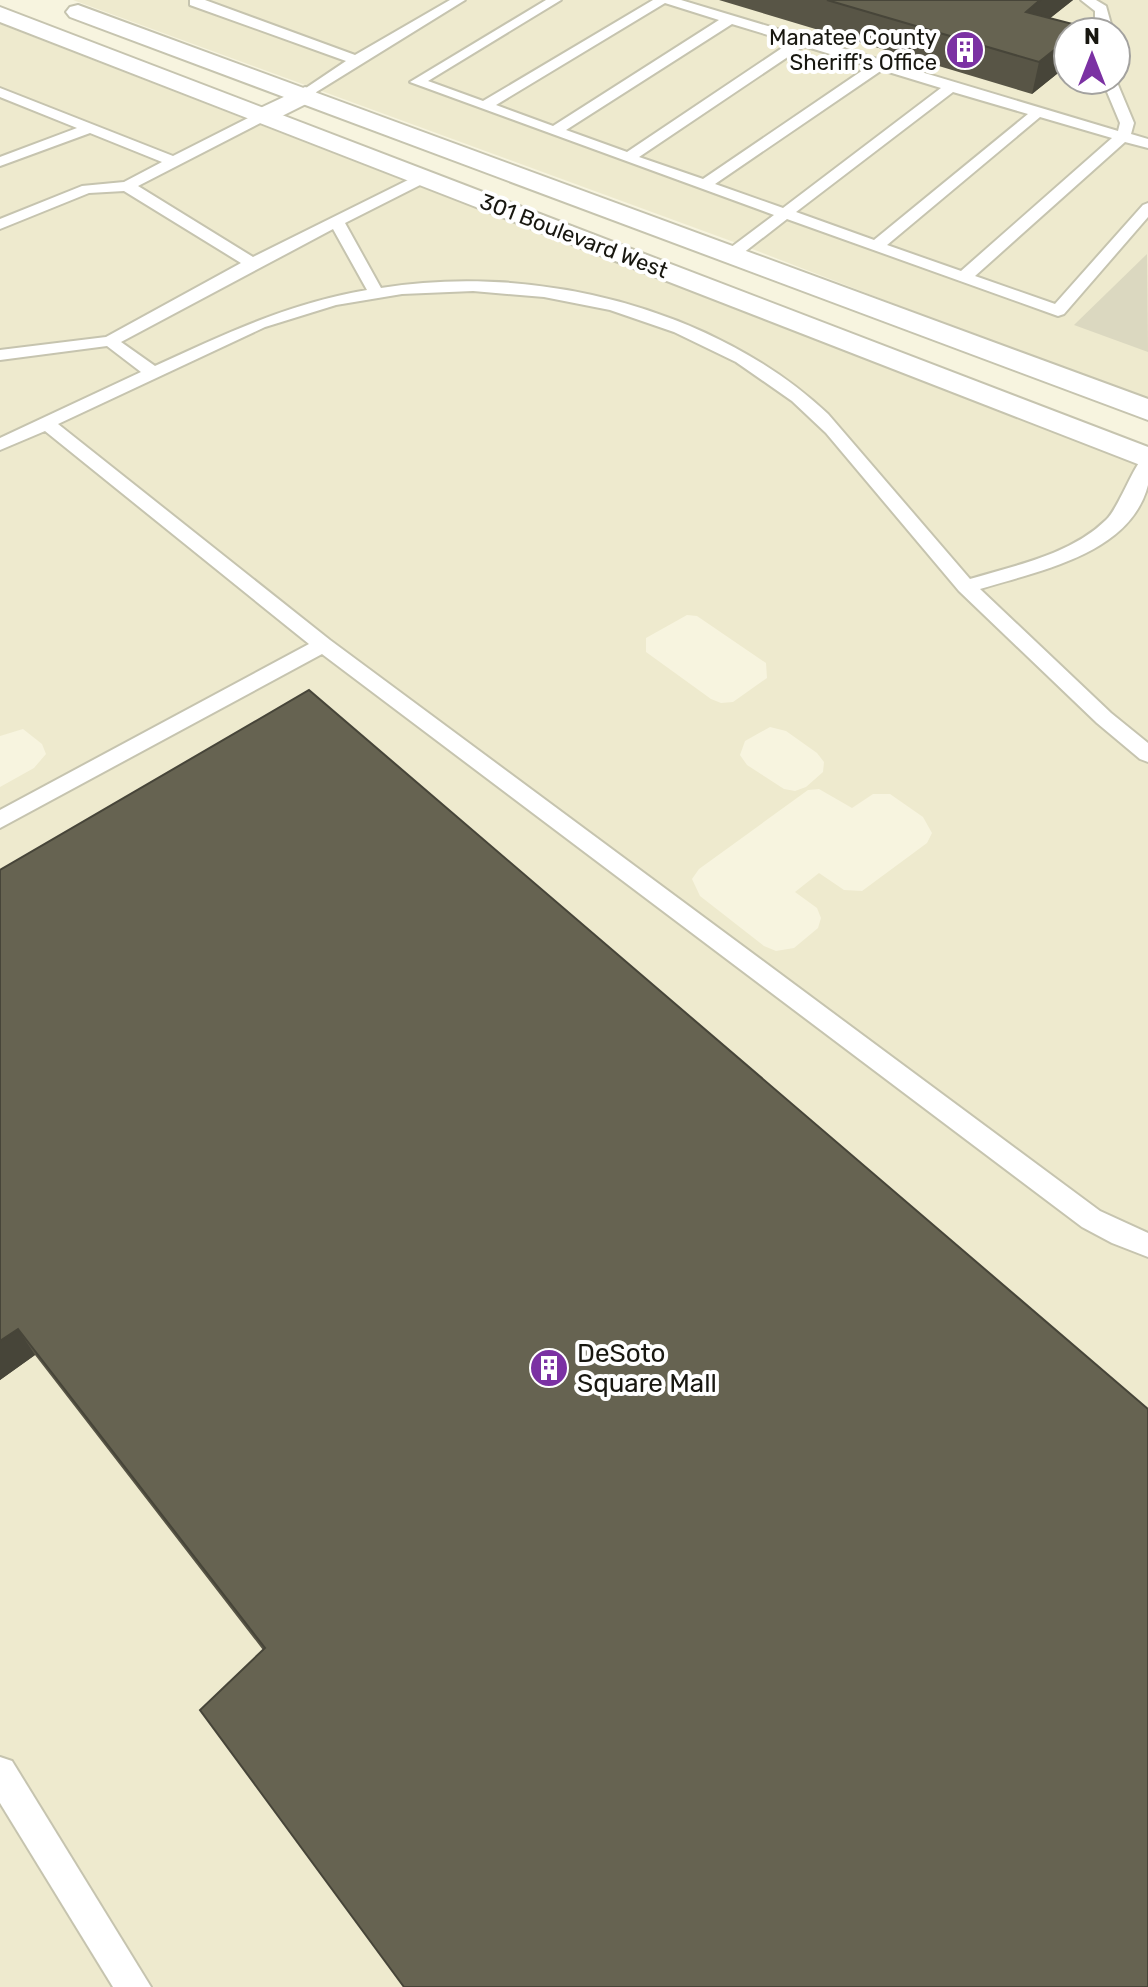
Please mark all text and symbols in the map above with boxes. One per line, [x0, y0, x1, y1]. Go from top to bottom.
north arrow [1052, 16, 1132, 96]
text: N [1084, 23, 1100, 50]
place label: Manatee County Sheriff's Office [769, 24, 937, 76]
building icon: Manatee County Sheriff's Office [944, 29, 986, 71]
street label: 301 Boulevard West [476, 188, 672, 284]
place label: DeSoto Square Mall [577, 1338, 717, 1399]
building icon: DeSoto Square Mall [528, 1347, 570, 1389]

